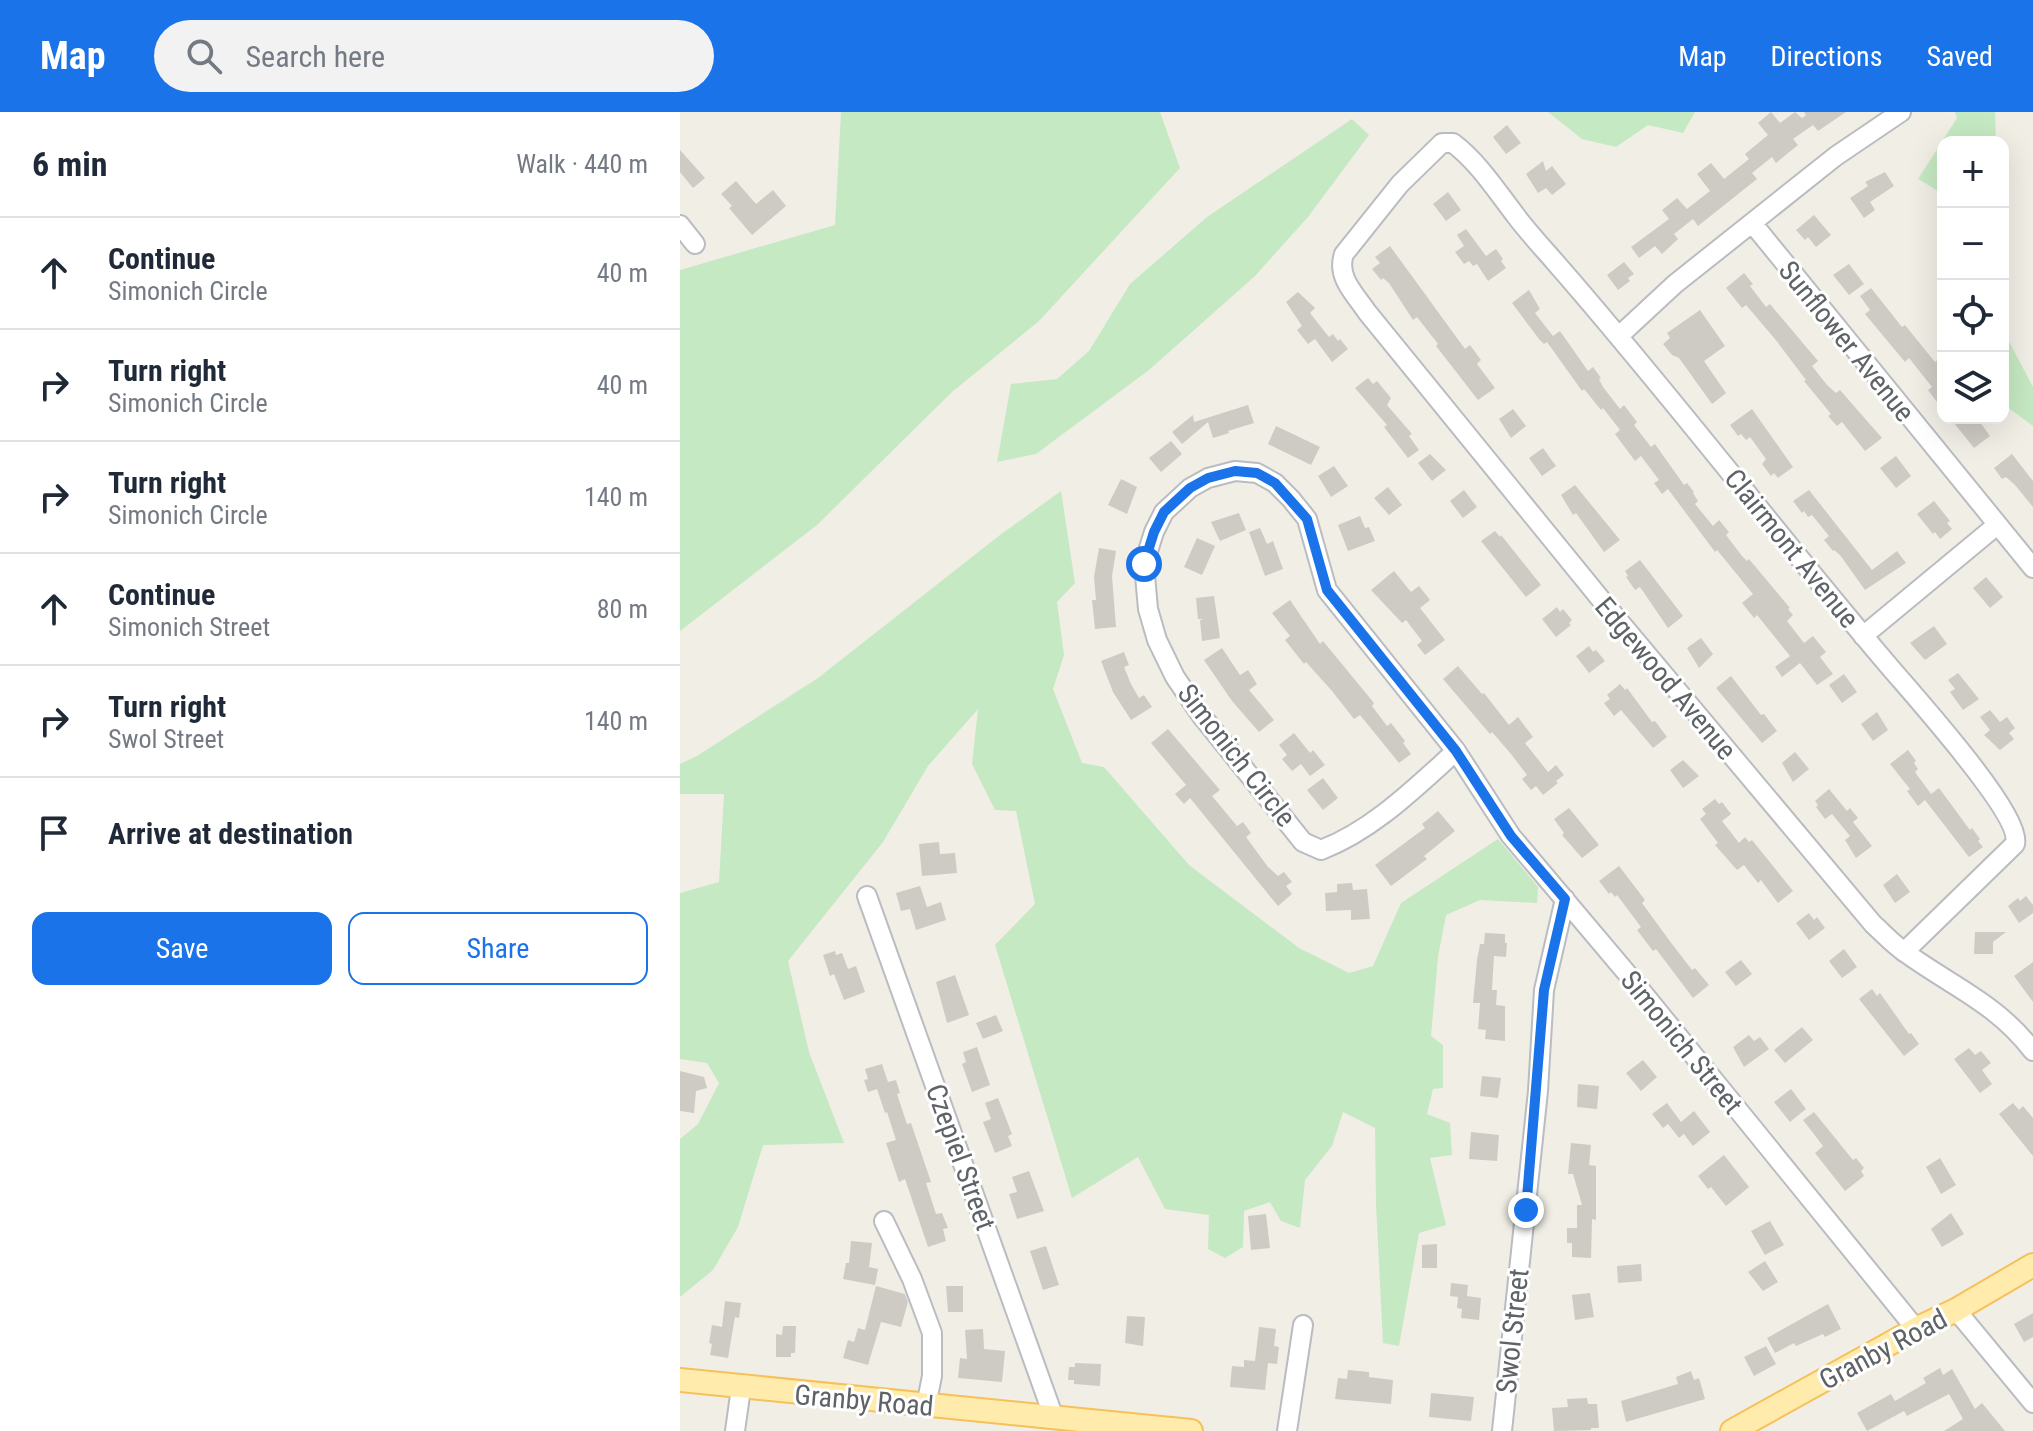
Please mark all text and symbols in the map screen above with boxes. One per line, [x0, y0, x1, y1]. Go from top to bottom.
search box [154, 20, 714, 92]
text: Map [40, 34, 106, 78]
icon: search [182, 34, 226, 78]
text: Search here [246, 39, 385, 74]
text: Map [1678, 40, 1727, 73]
text: Directions [1771, 40, 1882, 73]
text: Saved [1926, 40, 1993, 73]
map controls [1937, 136, 2009, 424]
button: + [1937, 136, 2009, 208]
text: 6 min [32, 144, 108, 184]
text: Walk · 440 m [516, 149, 648, 179]
button: − [1937, 208, 2009, 280]
text: Continue [108, 241, 215, 276]
icon: ahead [32, 251, 76, 295]
street label: Sunflower Avenue [1772, 255, 1921, 428]
text: 40 m [597, 258, 648, 288]
text: Simonich Circle [108, 276, 268, 306]
button: locate [1937, 280, 2009, 352]
button: layers [1937, 352, 2009, 424]
text: Turn right [108, 353, 226, 388]
icon: right [32, 363, 76, 407]
text: 40 m [597, 370, 648, 400]
text: Simonich Circle [108, 388, 268, 418]
street label: Clairmont Avenue [1718, 462, 1866, 634]
text: Turn right [108, 465, 226, 500]
icon: right [32, 475, 76, 519]
text: 140 m [584, 482, 648, 512]
text: Simonich Circle [108, 500, 268, 530]
route start [1126, 546, 1162, 582]
text: Continue [108, 577, 215, 612]
icon: ahead [32, 587, 76, 631]
street label: Edgewood Avenue [1588, 590, 1743, 766]
text: 80 m [597, 594, 648, 624]
text: Simonich Street [108, 612, 270, 642]
street label: Simonich Circle [1171, 677, 1303, 833]
text: Turn right [108, 689, 226, 724]
icon: right [32, 699, 76, 743]
text: 140 m [584, 706, 648, 736]
text: Swol Street [108, 724, 224, 754]
icon: arrive [32, 811, 76, 855]
text: Arrive at destination [108, 816, 353, 851]
button: Save [32, 912, 332, 985]
button: Share [348, 912, 648, 985]
street label: Simonich Street [1614, 964, 1749, 1121]
street label: Czepiel Street [919, 1080, 1002, 1235]
route end [1508, 1192, 1544, 1228]
street label: Swol Street [1490, 1267, 1535, 1395]
street label: Granby Road [1814, 1302, 1953, 1397]
street label: Granby Road [793, 1378, 935, 1423]

